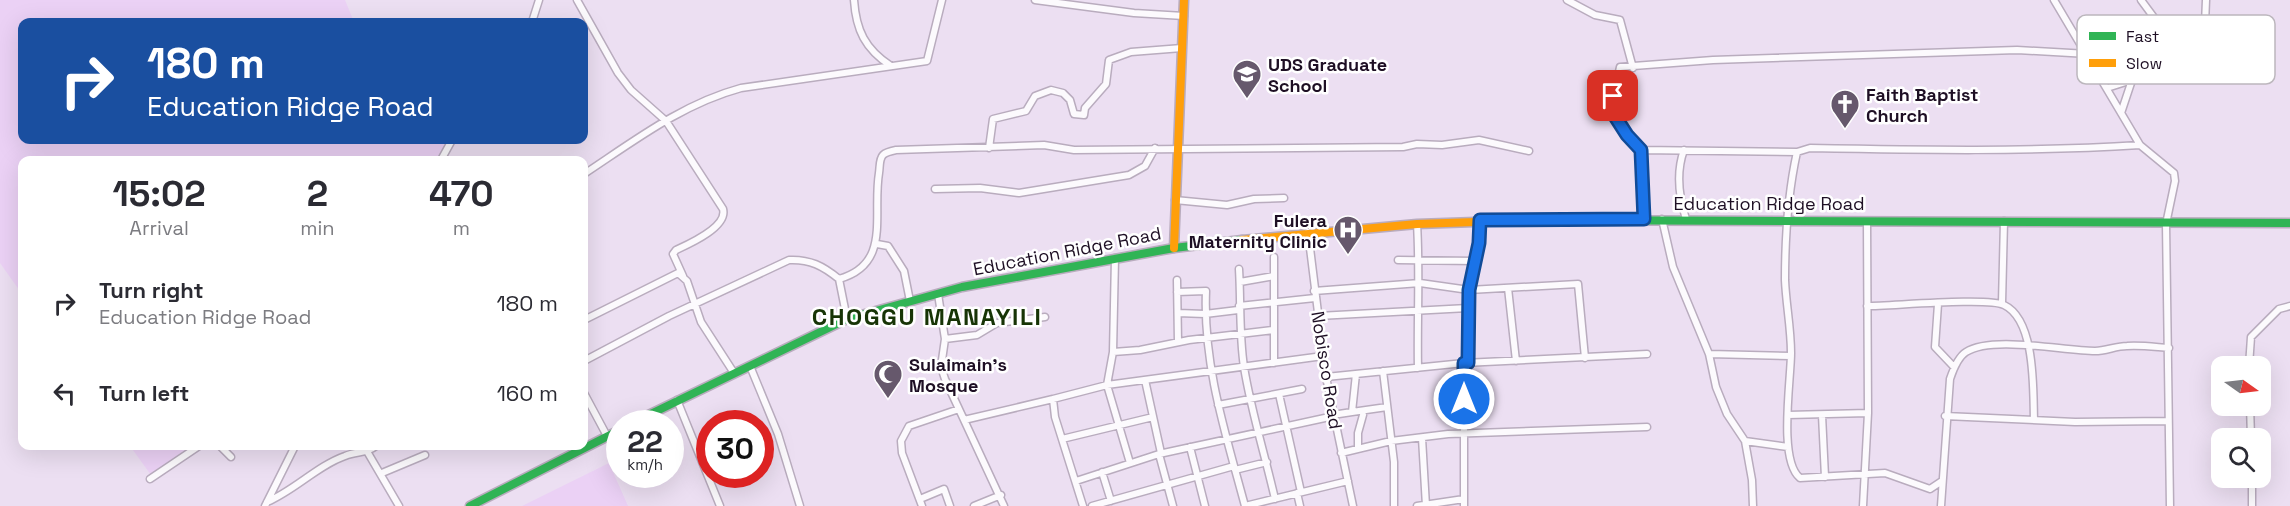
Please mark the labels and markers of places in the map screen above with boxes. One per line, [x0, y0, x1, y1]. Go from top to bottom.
place label: UDS Graduate School [1268, 53, 1387, 97]
school or university icon: UDS Graduate School [1231, 58, 1263, 100]
pin [1587, 70, 1638, 121]
place label: Faith Baptist Church [1866, 83, 1979, 127]
church icon: Faith Baptist Church [1829, 88, 1861, 130]
place label: Fulera Maternity Clinic [1189, 209, 1328, 253]
hospital icon: Fulera Maternity Clinic [1332, 214, 1364, 256]
place label: Sulaimain's Mosque [909, 353, 1007, 397]
mosque icon: Sulaimain's Mosque [872, 358, 904, 400]

